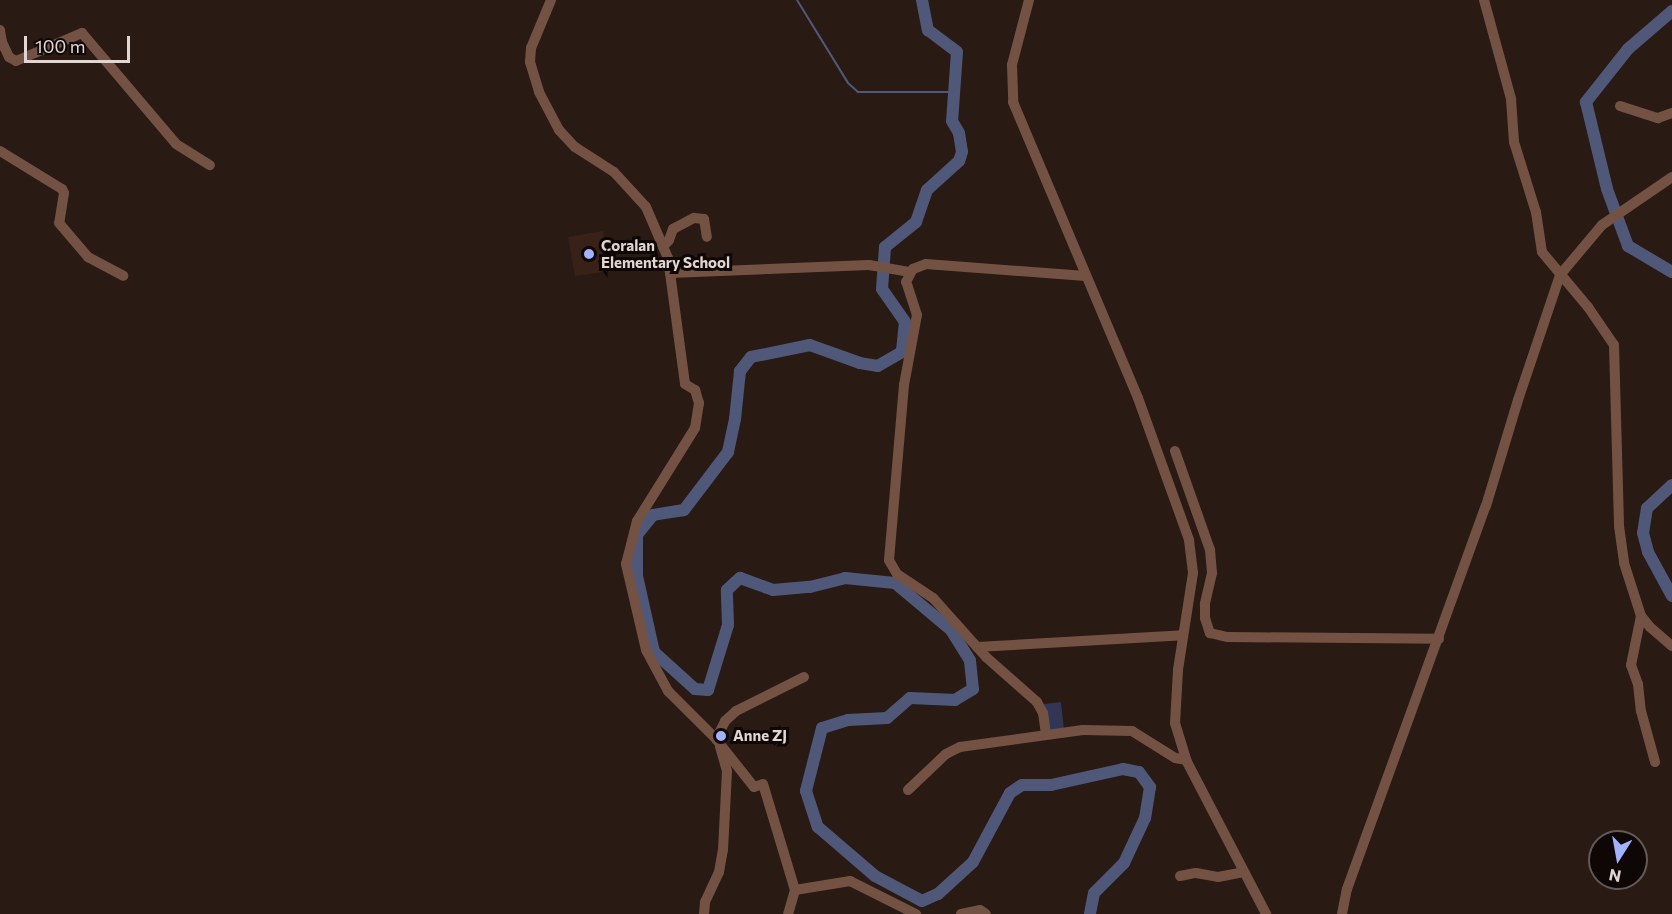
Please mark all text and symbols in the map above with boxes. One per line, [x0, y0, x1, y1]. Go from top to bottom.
scale bar [27, 24, 134, 62]
text: 100 m [35, 35, 85, 57]
place label: Coralan Elementary School [601, 236, 730, 271]
marker: Coralan Elementary School [582, 247, 596, 261]
place label: Anne ZJ [733, 727, 787, 745]
marker: Anne ZJ [714, 729, 728, 743]
north arrow [1588, 830, 1648, 890]
text: N [1607, 866, 1623, 887]

